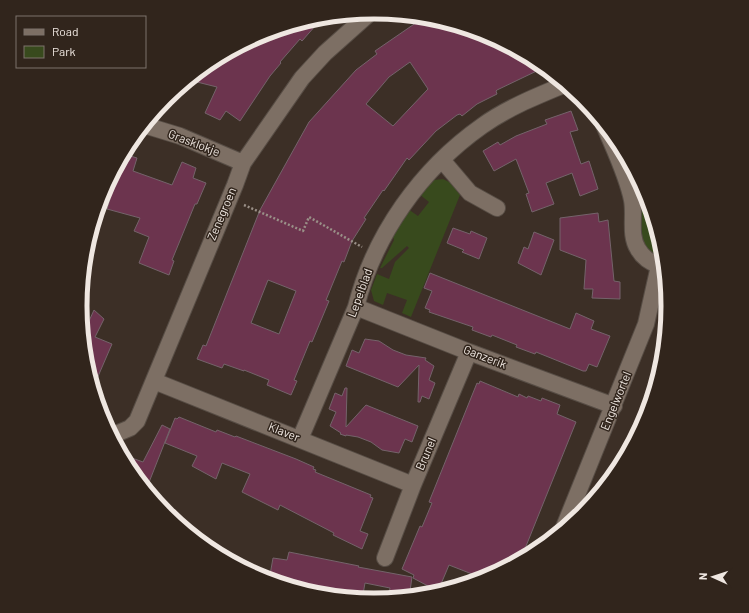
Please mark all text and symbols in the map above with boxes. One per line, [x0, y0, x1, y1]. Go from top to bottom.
legend [16, 16, 146, 68]
text: Road [52, 24, 79, 38]
text: Park [52, 44, 76, 58]
street label: Grasklokje [167, 126, 222, 158]
street label: Zenegroen [204, 185, 238, 242]
street label: Lepelblad [344, 266, 374, 319]
street label: Ganzerik [462, 341, 509, 371]
street label: Engelwortel [597, 369, 633, 432]
street label: Klaver [267, 419, 303, 444]
street label: Brunel [412, 435, 438, 472]
north arrow [693, 557, 733, 597]
text: N [696, 572, 709, 580]

